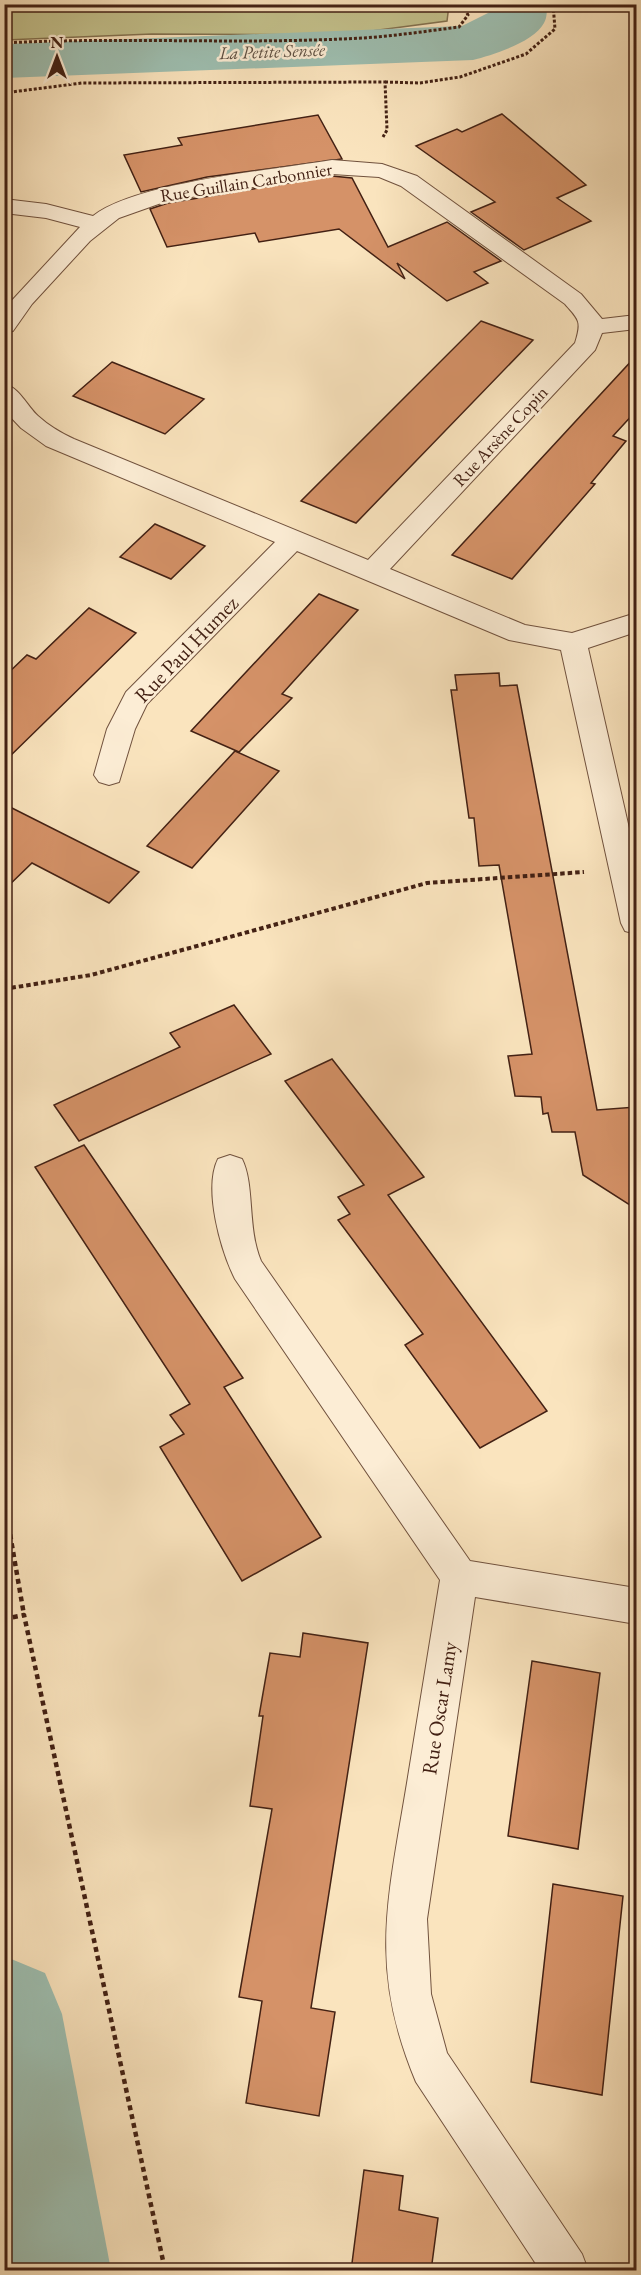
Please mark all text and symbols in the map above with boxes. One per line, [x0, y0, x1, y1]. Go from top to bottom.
north arrow [27, 27, 87, 87]
text: N [51, 32, 64, 53]
water label: La Petite Sensée [218, 38, 326, 64]
street label: Rue Guillain Carbonnier [158, 157, 334, 207]
street label: Rue Arsène Copin [447, 381, 553, 491]
street label: Rue Paul Humez [128, 590, 244, 708]
street label: Rue Oscar Lamy [415, 1639, 463, 1776]

